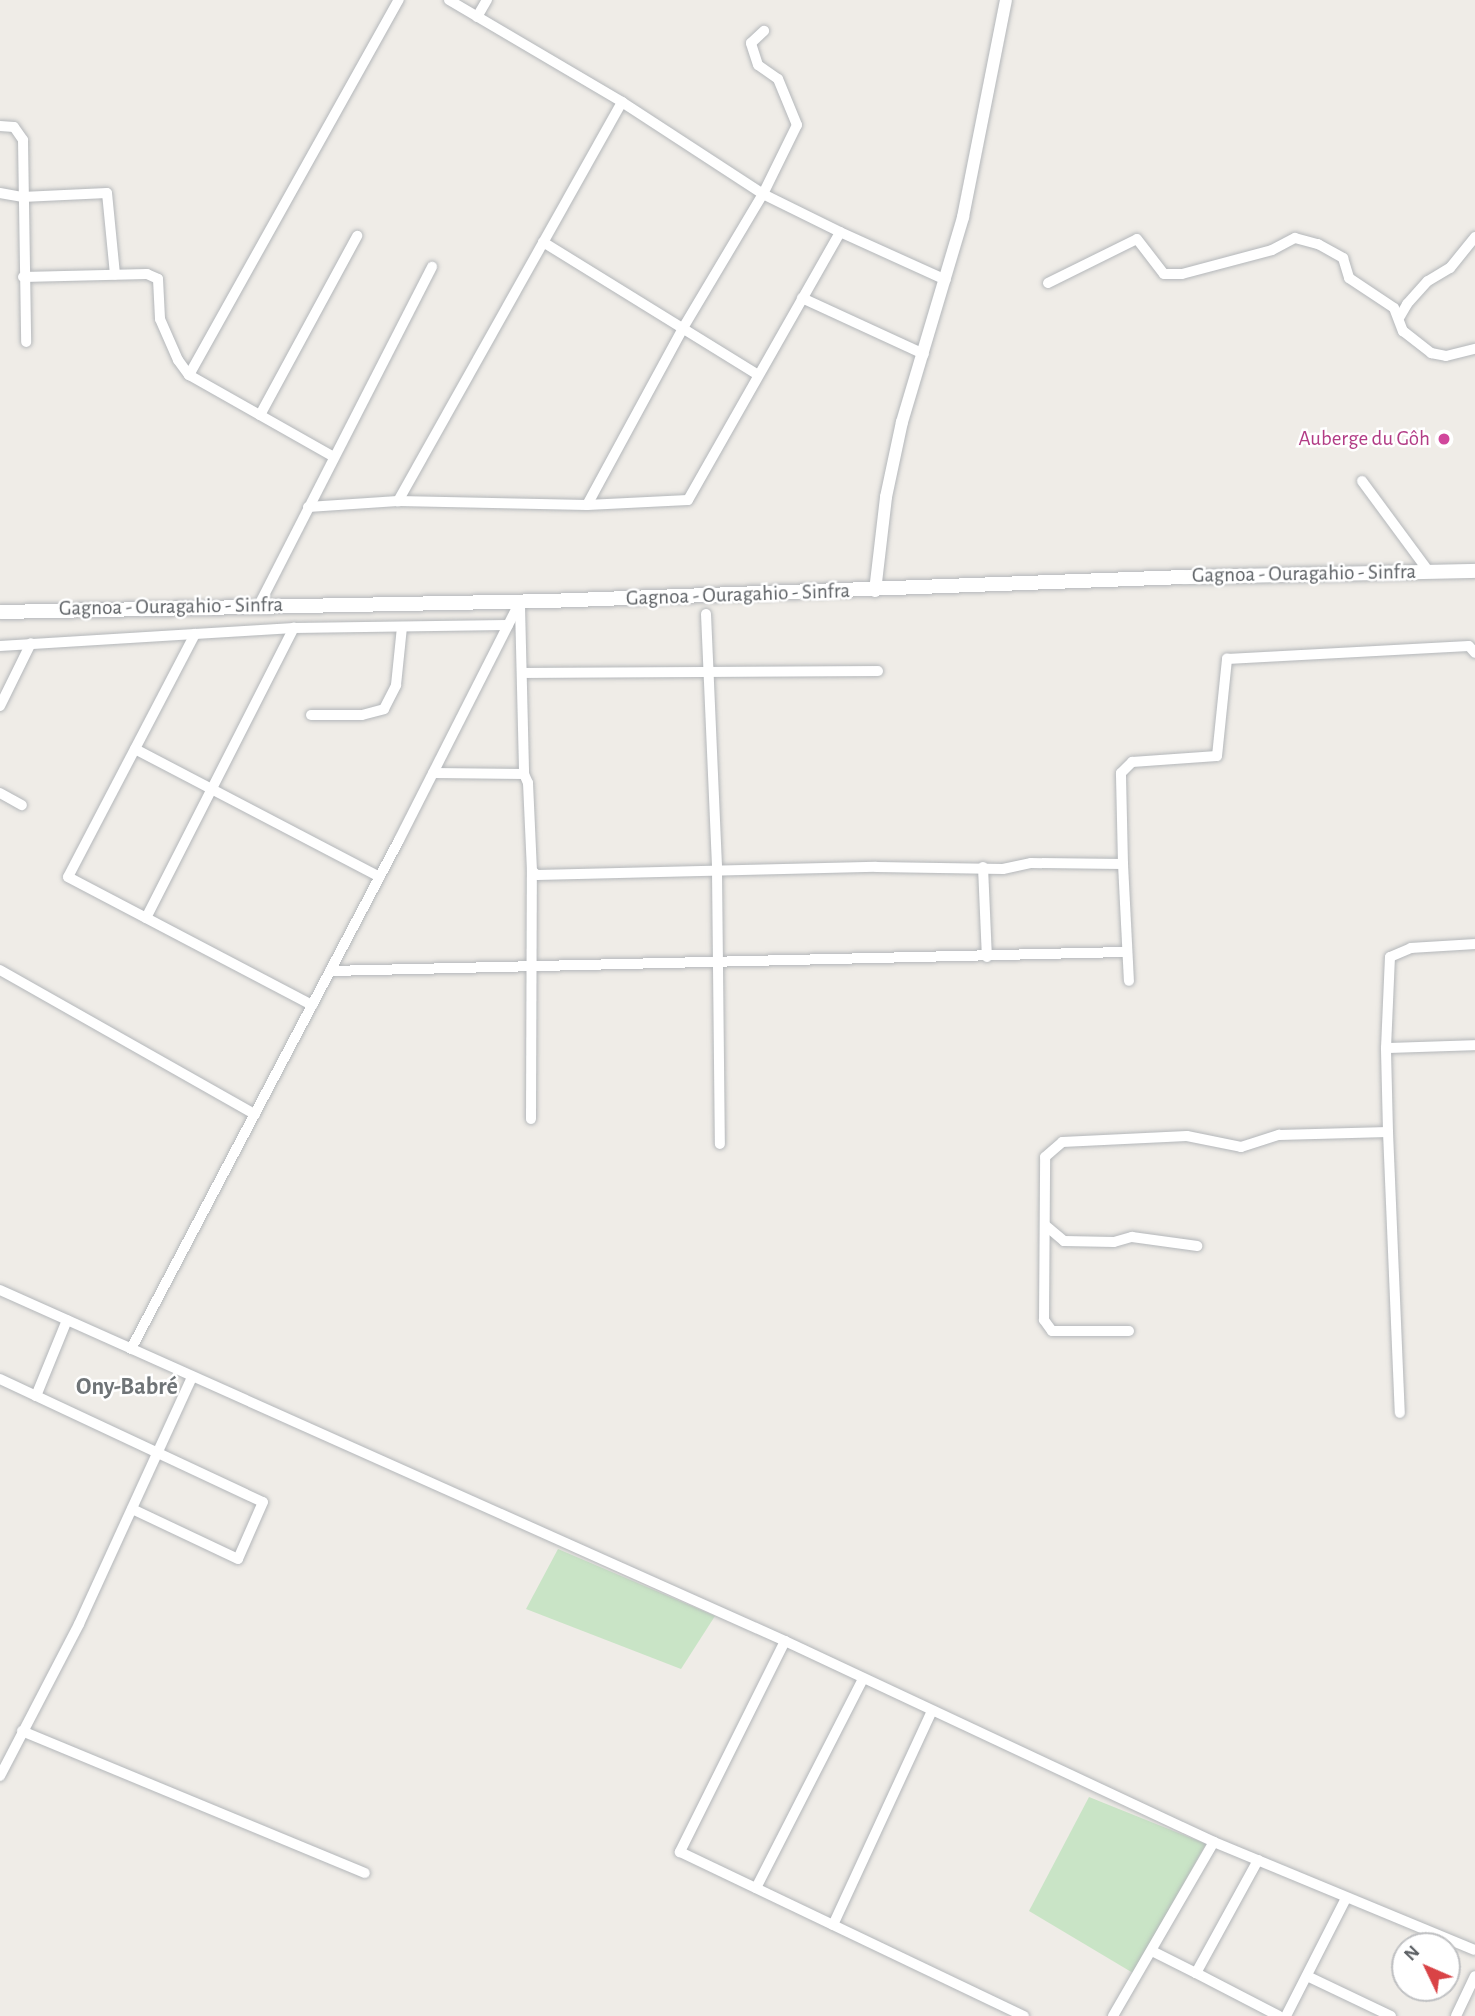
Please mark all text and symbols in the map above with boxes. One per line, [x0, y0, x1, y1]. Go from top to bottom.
place label: Auberge du Gôh [1298, 426, 1430, 452]
marker: Auberge du Gôh [1436, 431, 1452, 447]
street label: Gagnoa - Ouragahio - Sinfra [1192, 559, 1416, 589]
street label: Gagnoa - Ouragahio - Sinfra [625, 578, 851, 612]
street label: Gagnoa - Ouragahio - Sinfra [59, 592, 283, 622]
district label: Ony-Babré [76, 1374, 178, 1402]
north arrow [1391, 1932, 1461, 2002]
text: N [1401, 1942, 1423, 1965]

